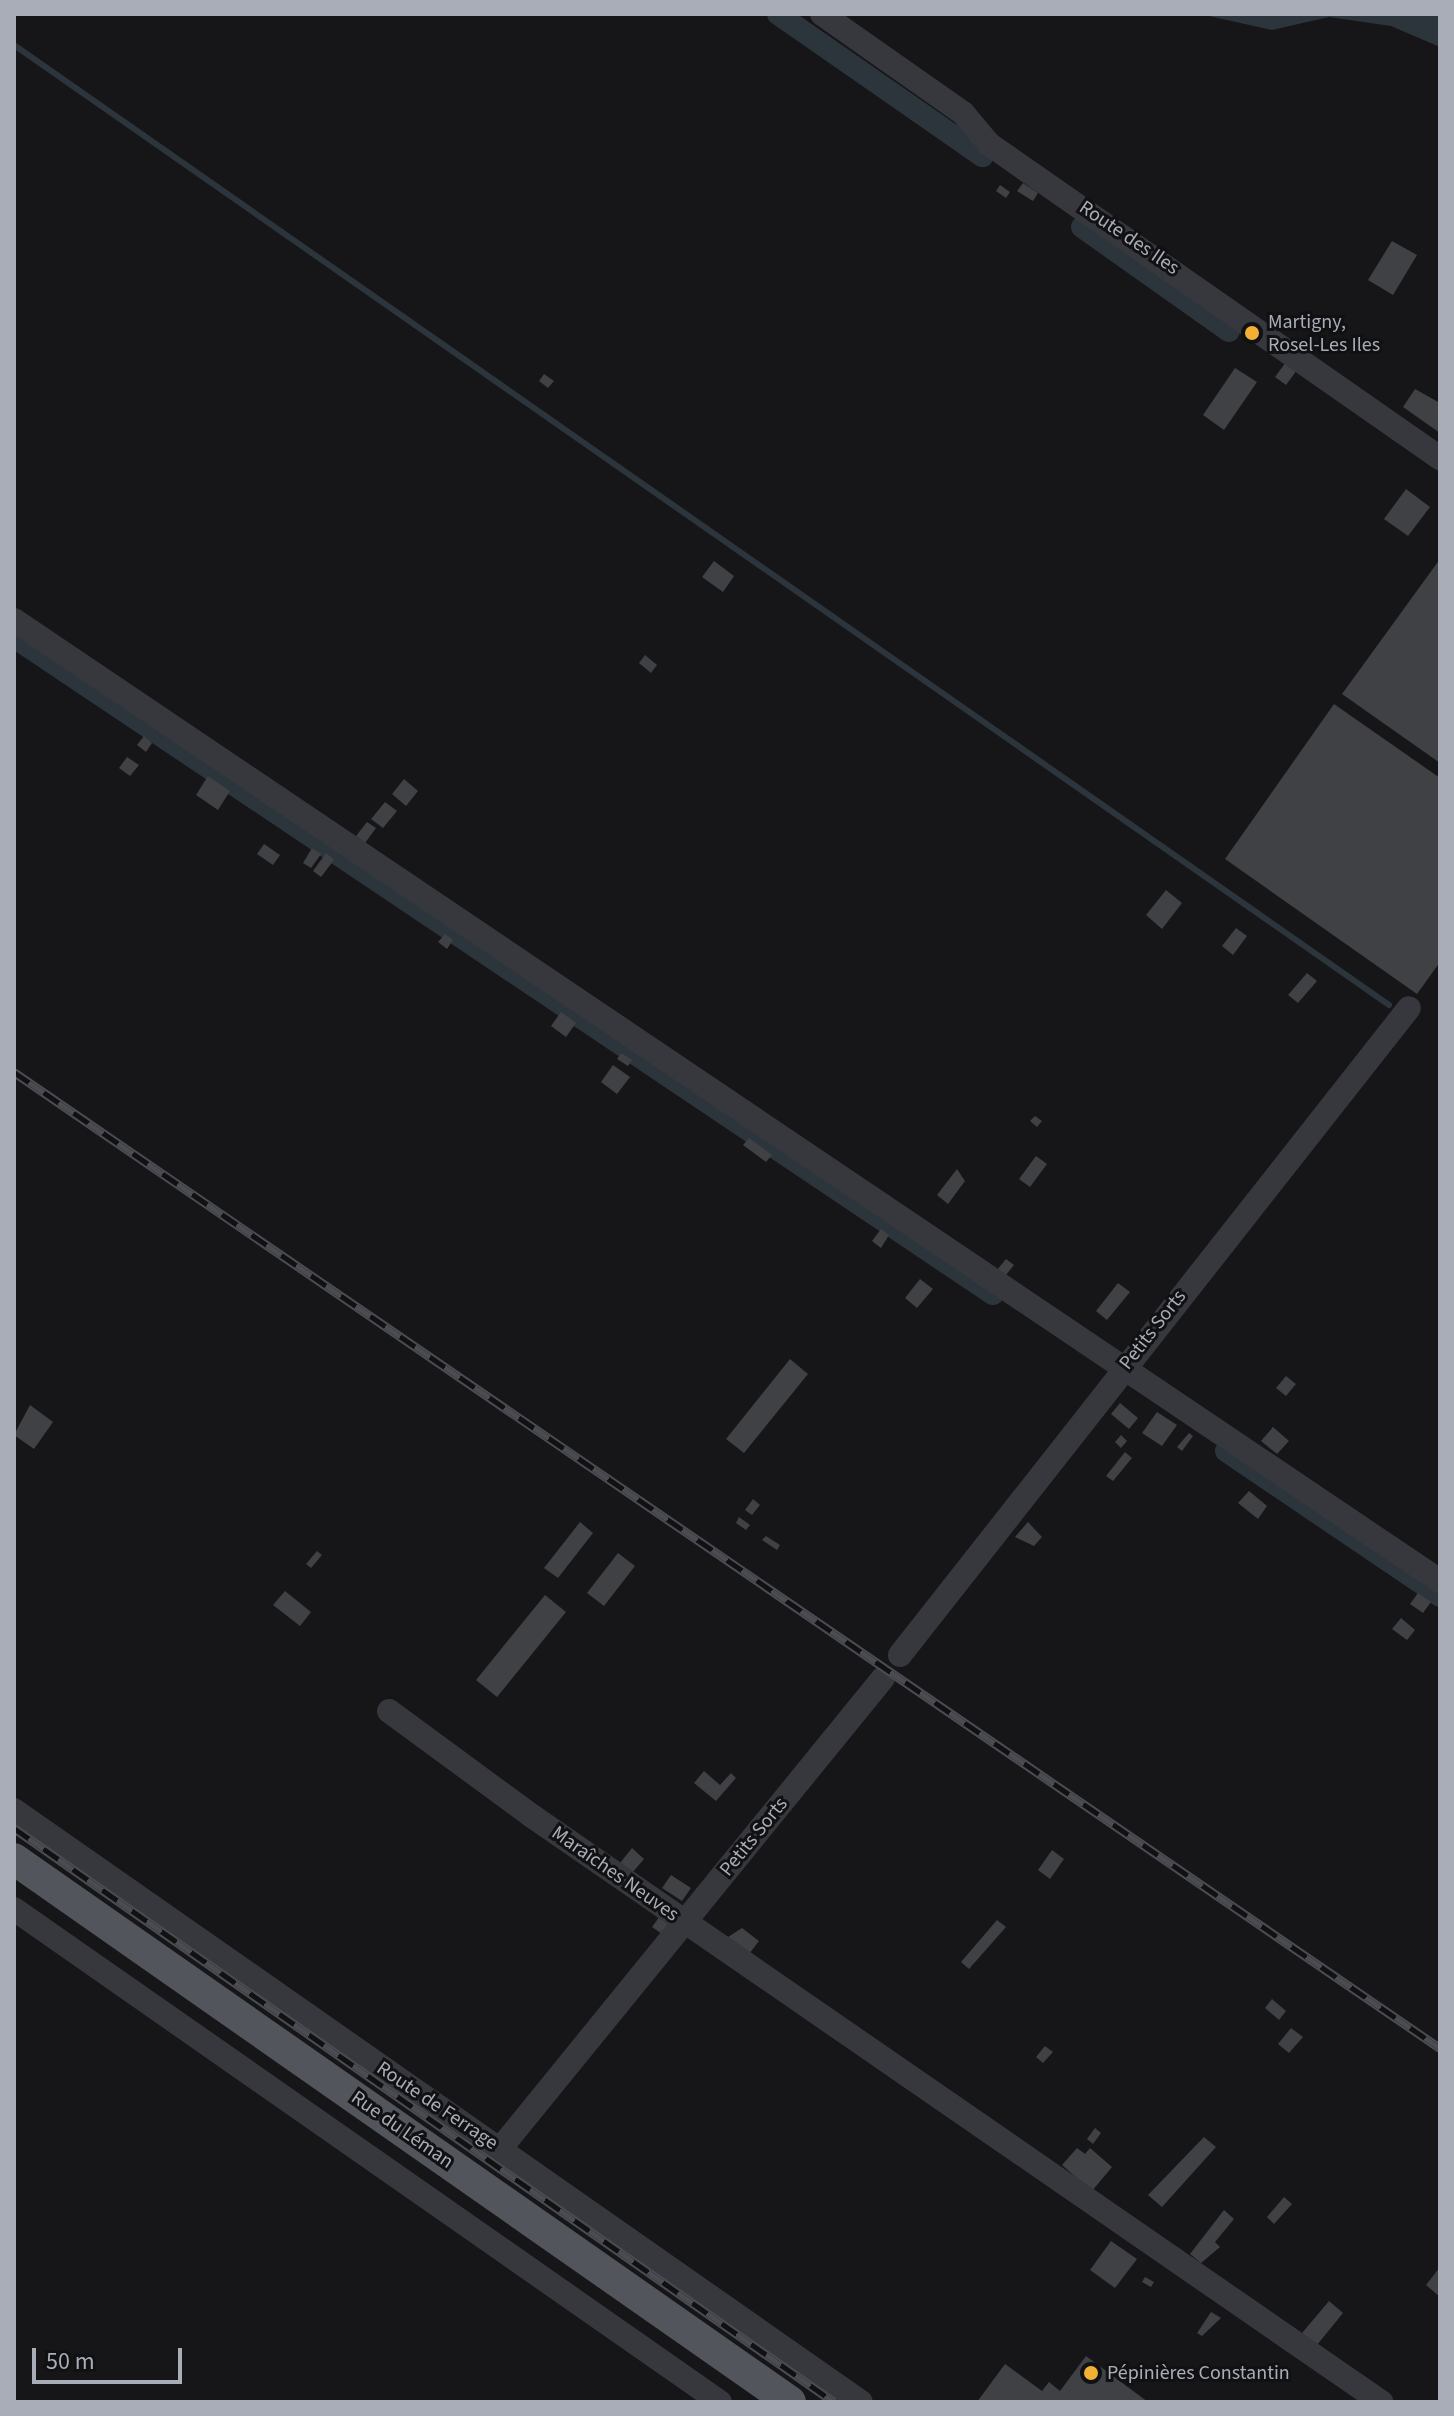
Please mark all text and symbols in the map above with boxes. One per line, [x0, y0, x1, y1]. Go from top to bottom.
street label: Route des Iles [1074, 196, 1184, 280]
place label: Martigny, Rosel-Les Iles [1268, 310, 1380, 357]
marker: Martigny, Rosel-Les Iles [1243, 324, 1261, 342]
street label: Petits Sorts [1114, 1285, 1192, 1375]
street label: Petits Sorts [715, 1793, 793, 1881]
street label: Maraîches Neuves [547, 1821, 683, 1927]
street label: Route de Ferrage [372, 2057, 502, 2155]
street label: Rue du Léman [346, 2086, 458, 2174]
scale bar [36, 2332, 186, 2382]
text: 50 m [46, 2344, 95, 2379]
place label: Pépinières Constantin [1107, 2361, 1290, 2385]
marker: Pépinières Constantin [1082, 2364, 1100, 2382]

